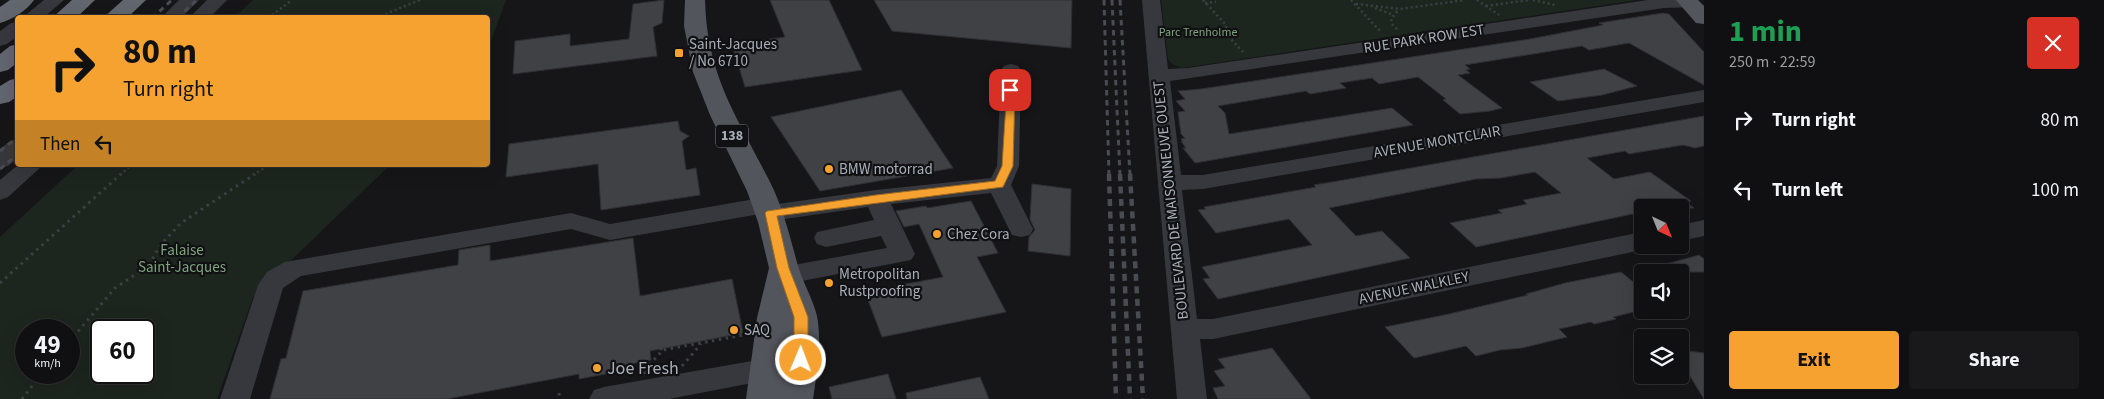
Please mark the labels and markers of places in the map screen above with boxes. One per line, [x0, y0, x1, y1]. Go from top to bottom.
place label: Saint-Jacques / No 6710 [689, 34, 777, 72]
marker: Saint-Jacques / No 6710 [673, 47, 685, 59]
pin [989, 69, 1031, 111]
place label: BMW motorrad [839, 159, 933, 180]
marker: BMW motorrad [823, 163, 835, 175]
place label: Chez Cora [947, 224, 1010, 245]
marker: Chez Cora [931, 228, 943, 240]
place label: Metropolitan Rustproofing [839, 264, 921, 302]
marker: Metropolitan Rustproofing [823, 277, 835, 289]
place label: SAQ [744, 320, 770, 341]
marker: SAQ [728, 324, 740, 336]
place label: Joe Fresh [607, 356, 679, 381]
marker: Joe Fresh [591, 362, 603, 374]

